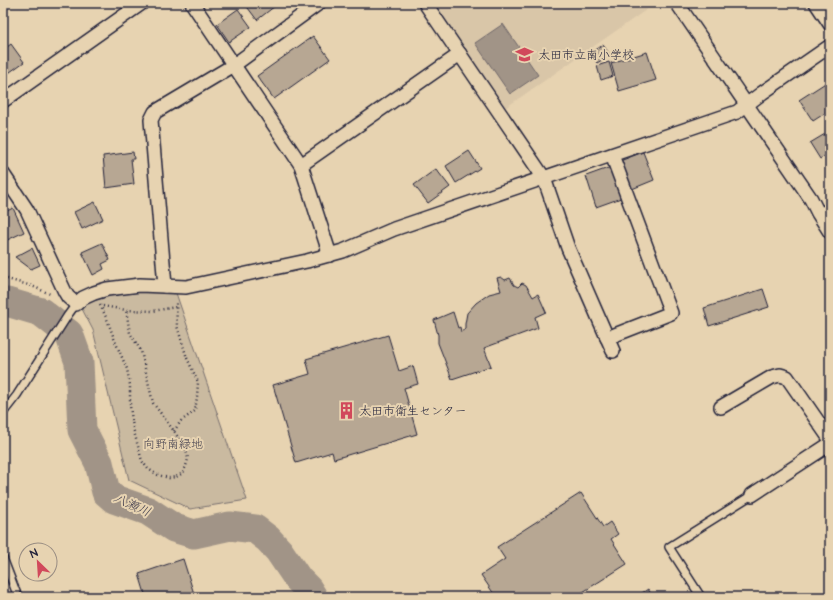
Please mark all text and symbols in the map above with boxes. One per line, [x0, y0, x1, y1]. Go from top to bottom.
school or university icon: 太田市立南小学校 [515, 45, 535, 65]
place label: 太田市立南小学校 [538, 47, 634, 64]
building icon: 太田市衛生センター [336, 401, 356, 421]
place label: 太田市衛生センター [359, 403, 467, 420]
park label: 向野南緑地 [143, 436, 203, 453]
water label: 八瀬川 [111, 489, 153, 521]
north arrow [18, 542, 58, 582]
text: N [28, 545, 40, 562]

